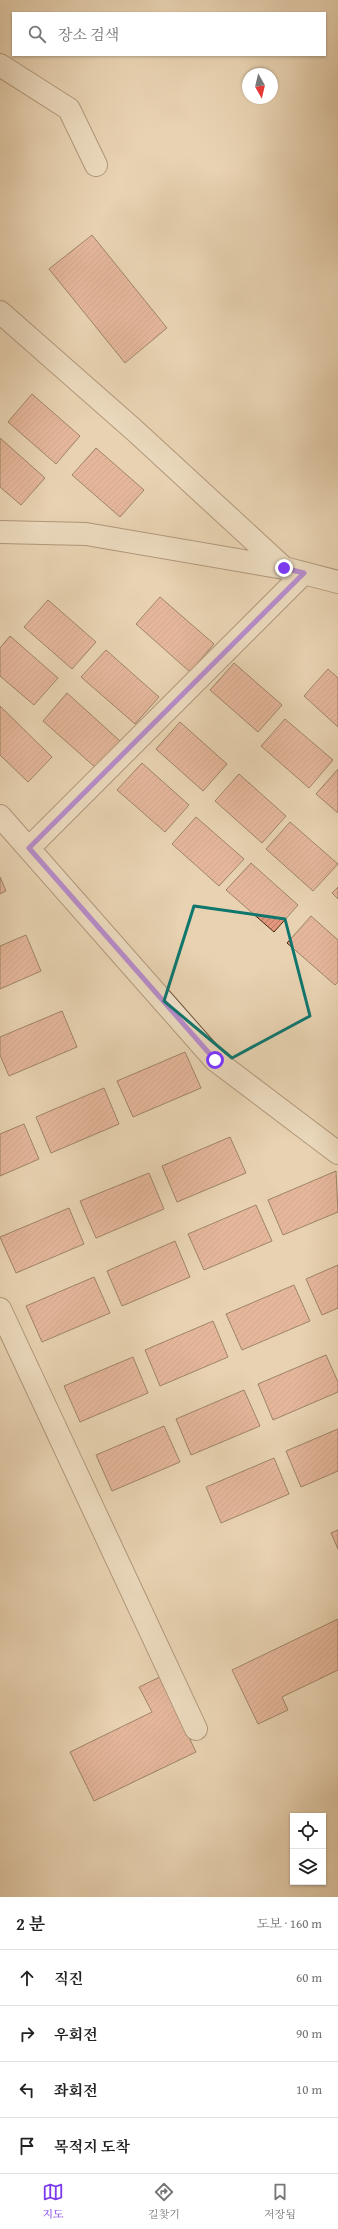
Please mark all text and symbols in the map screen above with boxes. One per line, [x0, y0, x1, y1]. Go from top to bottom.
search box [12, 12, 326, 56]
icon: search [26, 23, 48, 45]
text: 장소 검색 [58, 24, 119, 45]
north arrow [242, 68, 278, 104]
route end [275, 559, 293, 577]
route start [206, 1051, 224, 1069]
map controls [290, 1813, 326, 1885]
button: locate [290, 1813, 326, 1849]
button: layers [290, 1849, 326, 1885]
text: 2 분 [16, 1911, 45, 1936]
text: 도보 · 160 m [257, 1914, 322, 1933]
icon: ahead [16, 1967, 38, 1989]
text: 직진 [54, 1968, 83, 1989]
text: 60 m [296, 1968, 322, 1987]
icon: right [16, 2023, 38, 2045]
text: 우회전 [54, 2024, 97, 2045]
text: 90 m [296, 2024, 322, 2043]
icon: left [16, 2079, 38, 2101]
text: 좌회전 [54, 2080, 97, 2101]
text: 10 m [296, 2080, 322, 2099]
icon: arrive [16, 2135, 38, 2157]
text: 목적지 도착 [54, 2136, 130, 2157]
tab: 지도 [42, 2181, 64, 2222]
tab: 길찾기 [148, 2181, 180, 2222]
tab: 저장됨 [264, 2181, 296, 2222]

